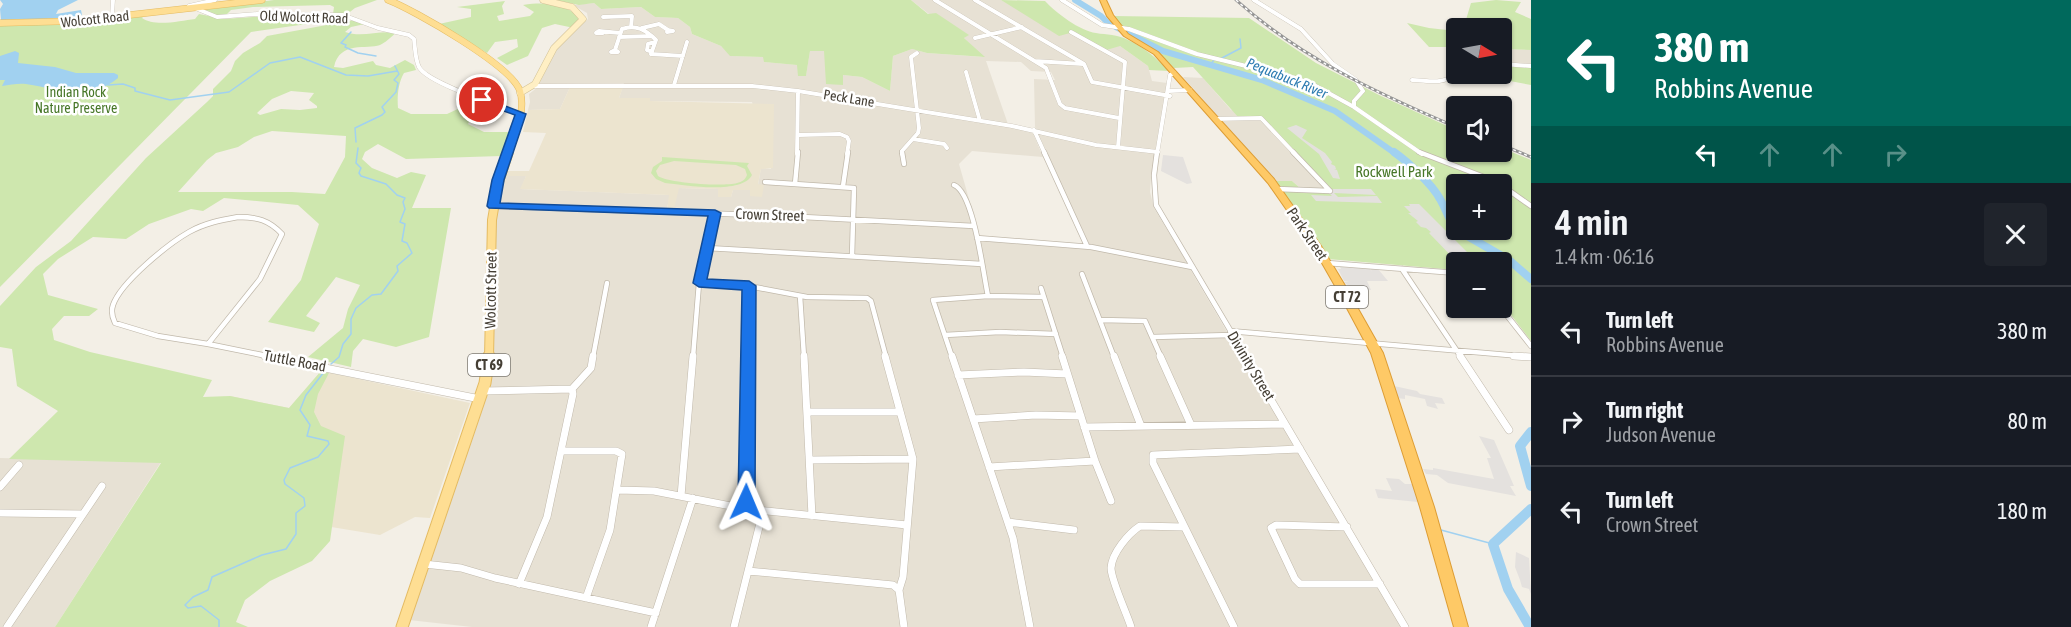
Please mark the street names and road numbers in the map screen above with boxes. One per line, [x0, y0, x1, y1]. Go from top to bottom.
street label: Wolcott Road [60, 7, 130, 31]
street label: Old Wolcott Road [259, 7, 349, 27]
street label: Peck Lane [822, 86, 876, 110]
street label: Park Street [1284, 204, 1331, 263]
street label: Crown Street [735, 205, 805, 224]
street label: Wolcott Street [481, 251, 500, 329]
road number: CT 72 [1326, 286, 1368, 308]
street label: Divinity Street [1224, 328, 1279, 403]
street label: Tuttle Road [263, 346, 328, 375]
road number: CT 69 [468, 354, 510, 376]

